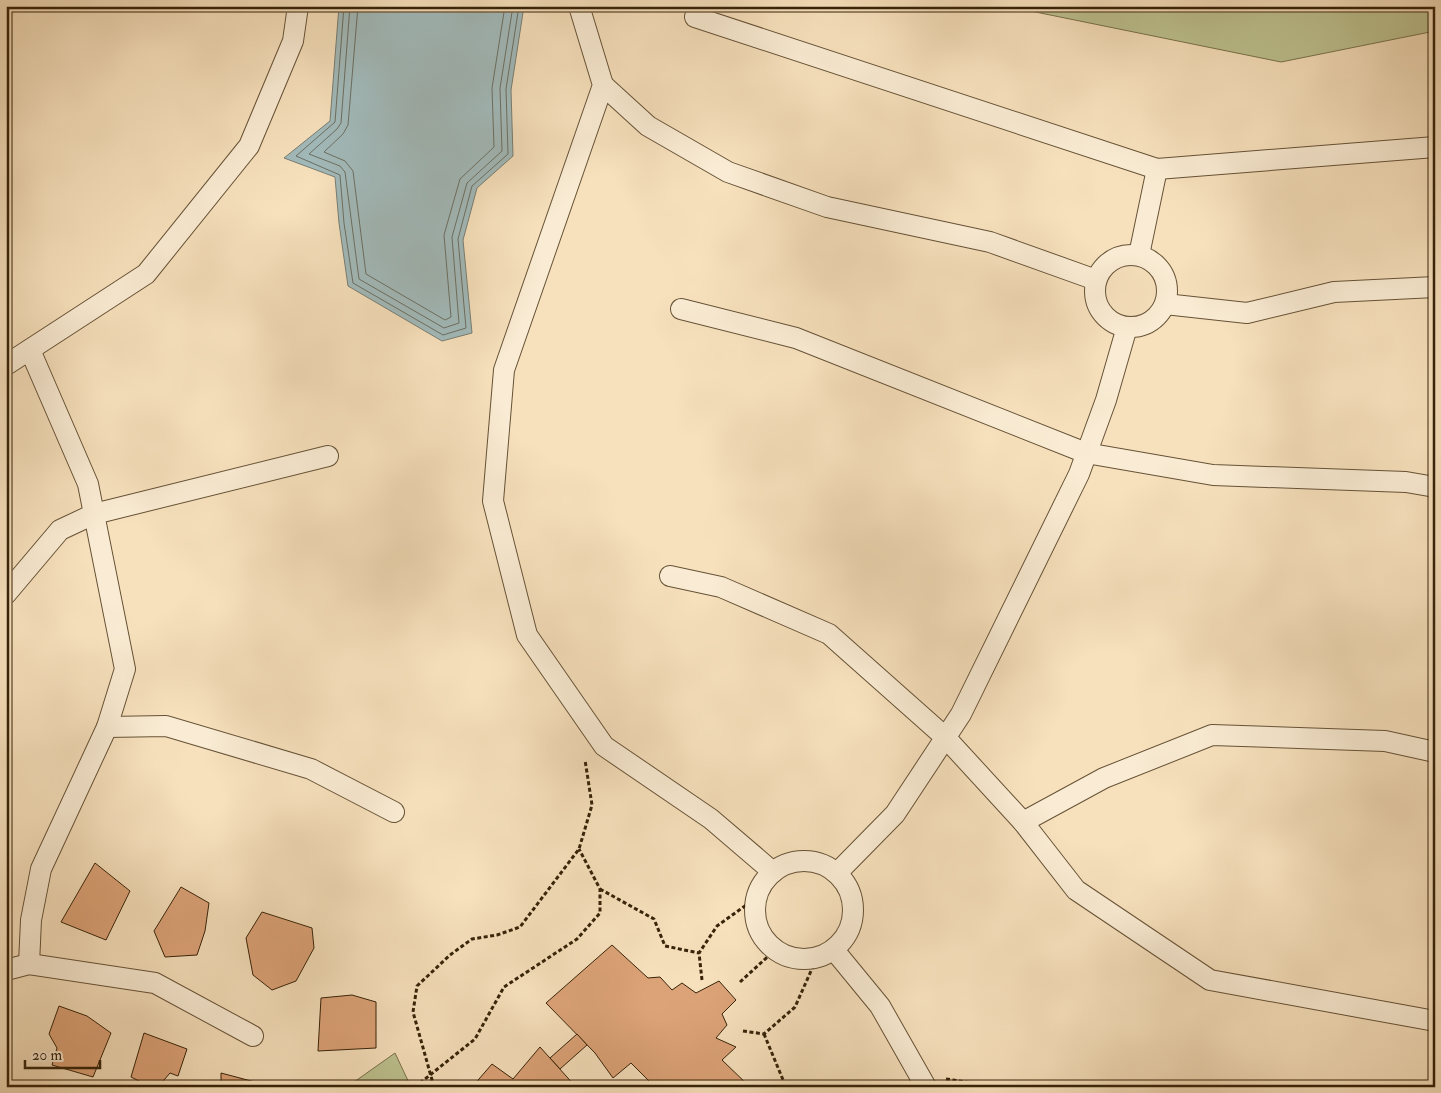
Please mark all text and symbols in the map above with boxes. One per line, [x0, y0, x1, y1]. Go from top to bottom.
scale bar [25, 1038, 100, 1070]
text: 20 m [32, 1046, 62, 1065]

